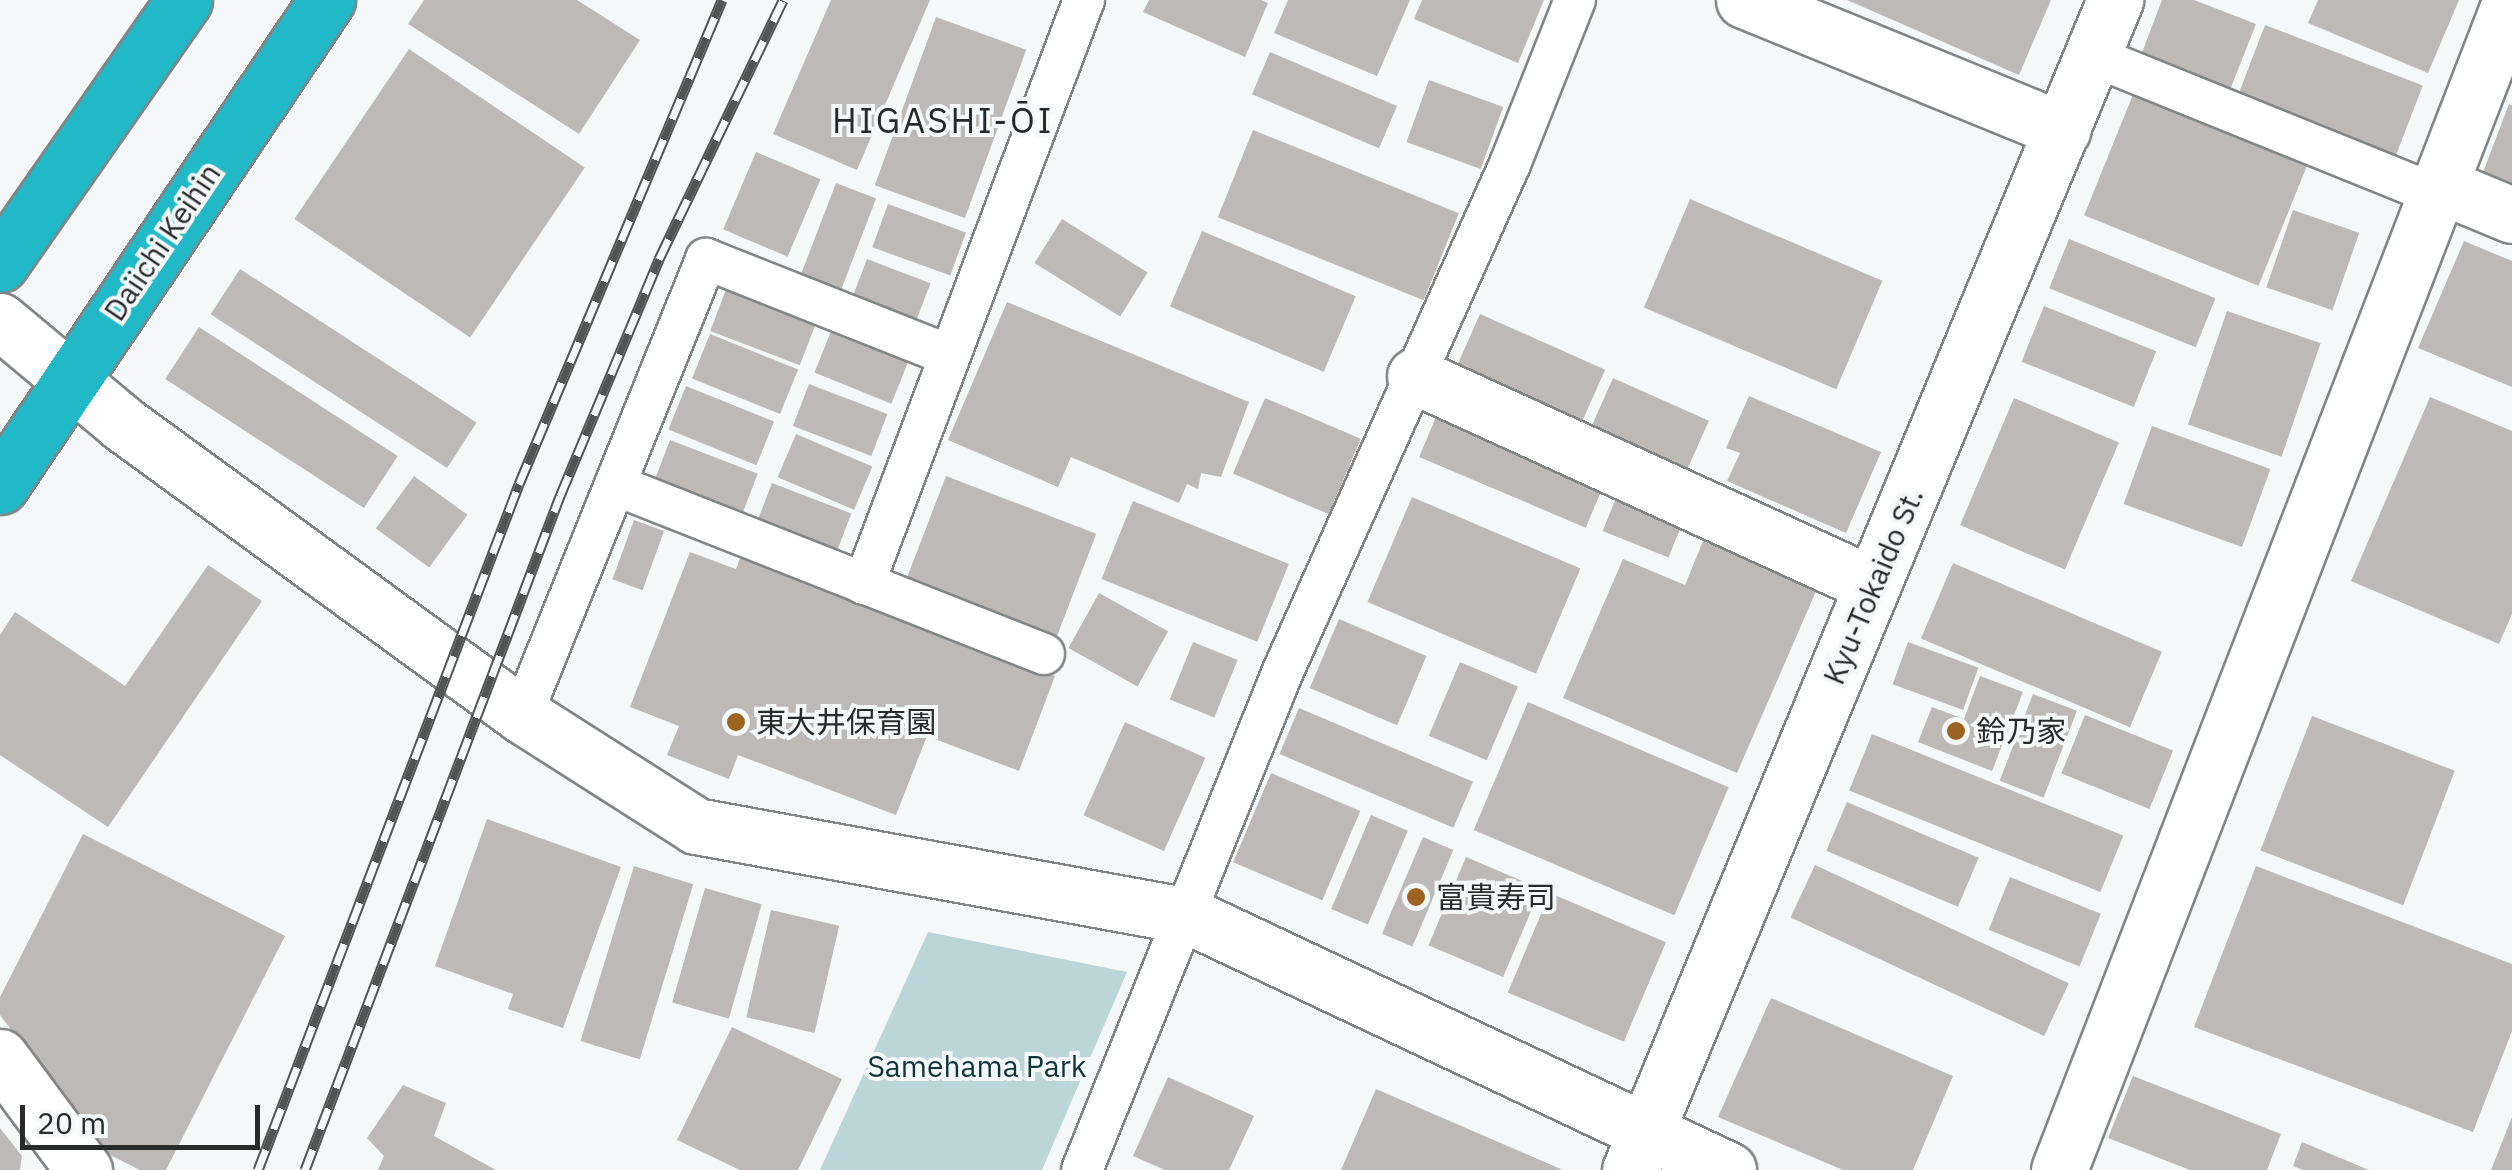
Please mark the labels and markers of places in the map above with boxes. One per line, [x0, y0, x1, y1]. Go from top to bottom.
place label: 東大井保育園 [756, 704, 936, 740]
marker: 東大井保育園 [725, 711, 747, 733]
place label: 鈴乃家 [1976, 713, 2066, 749]
marker: 鈴乃家 [1945, 720, 1967, 742]
place label: 富貴寿司 [1436, 879, 1556, 915]
marker: 富貴寿司 [1405, 886, 1427, 908]

